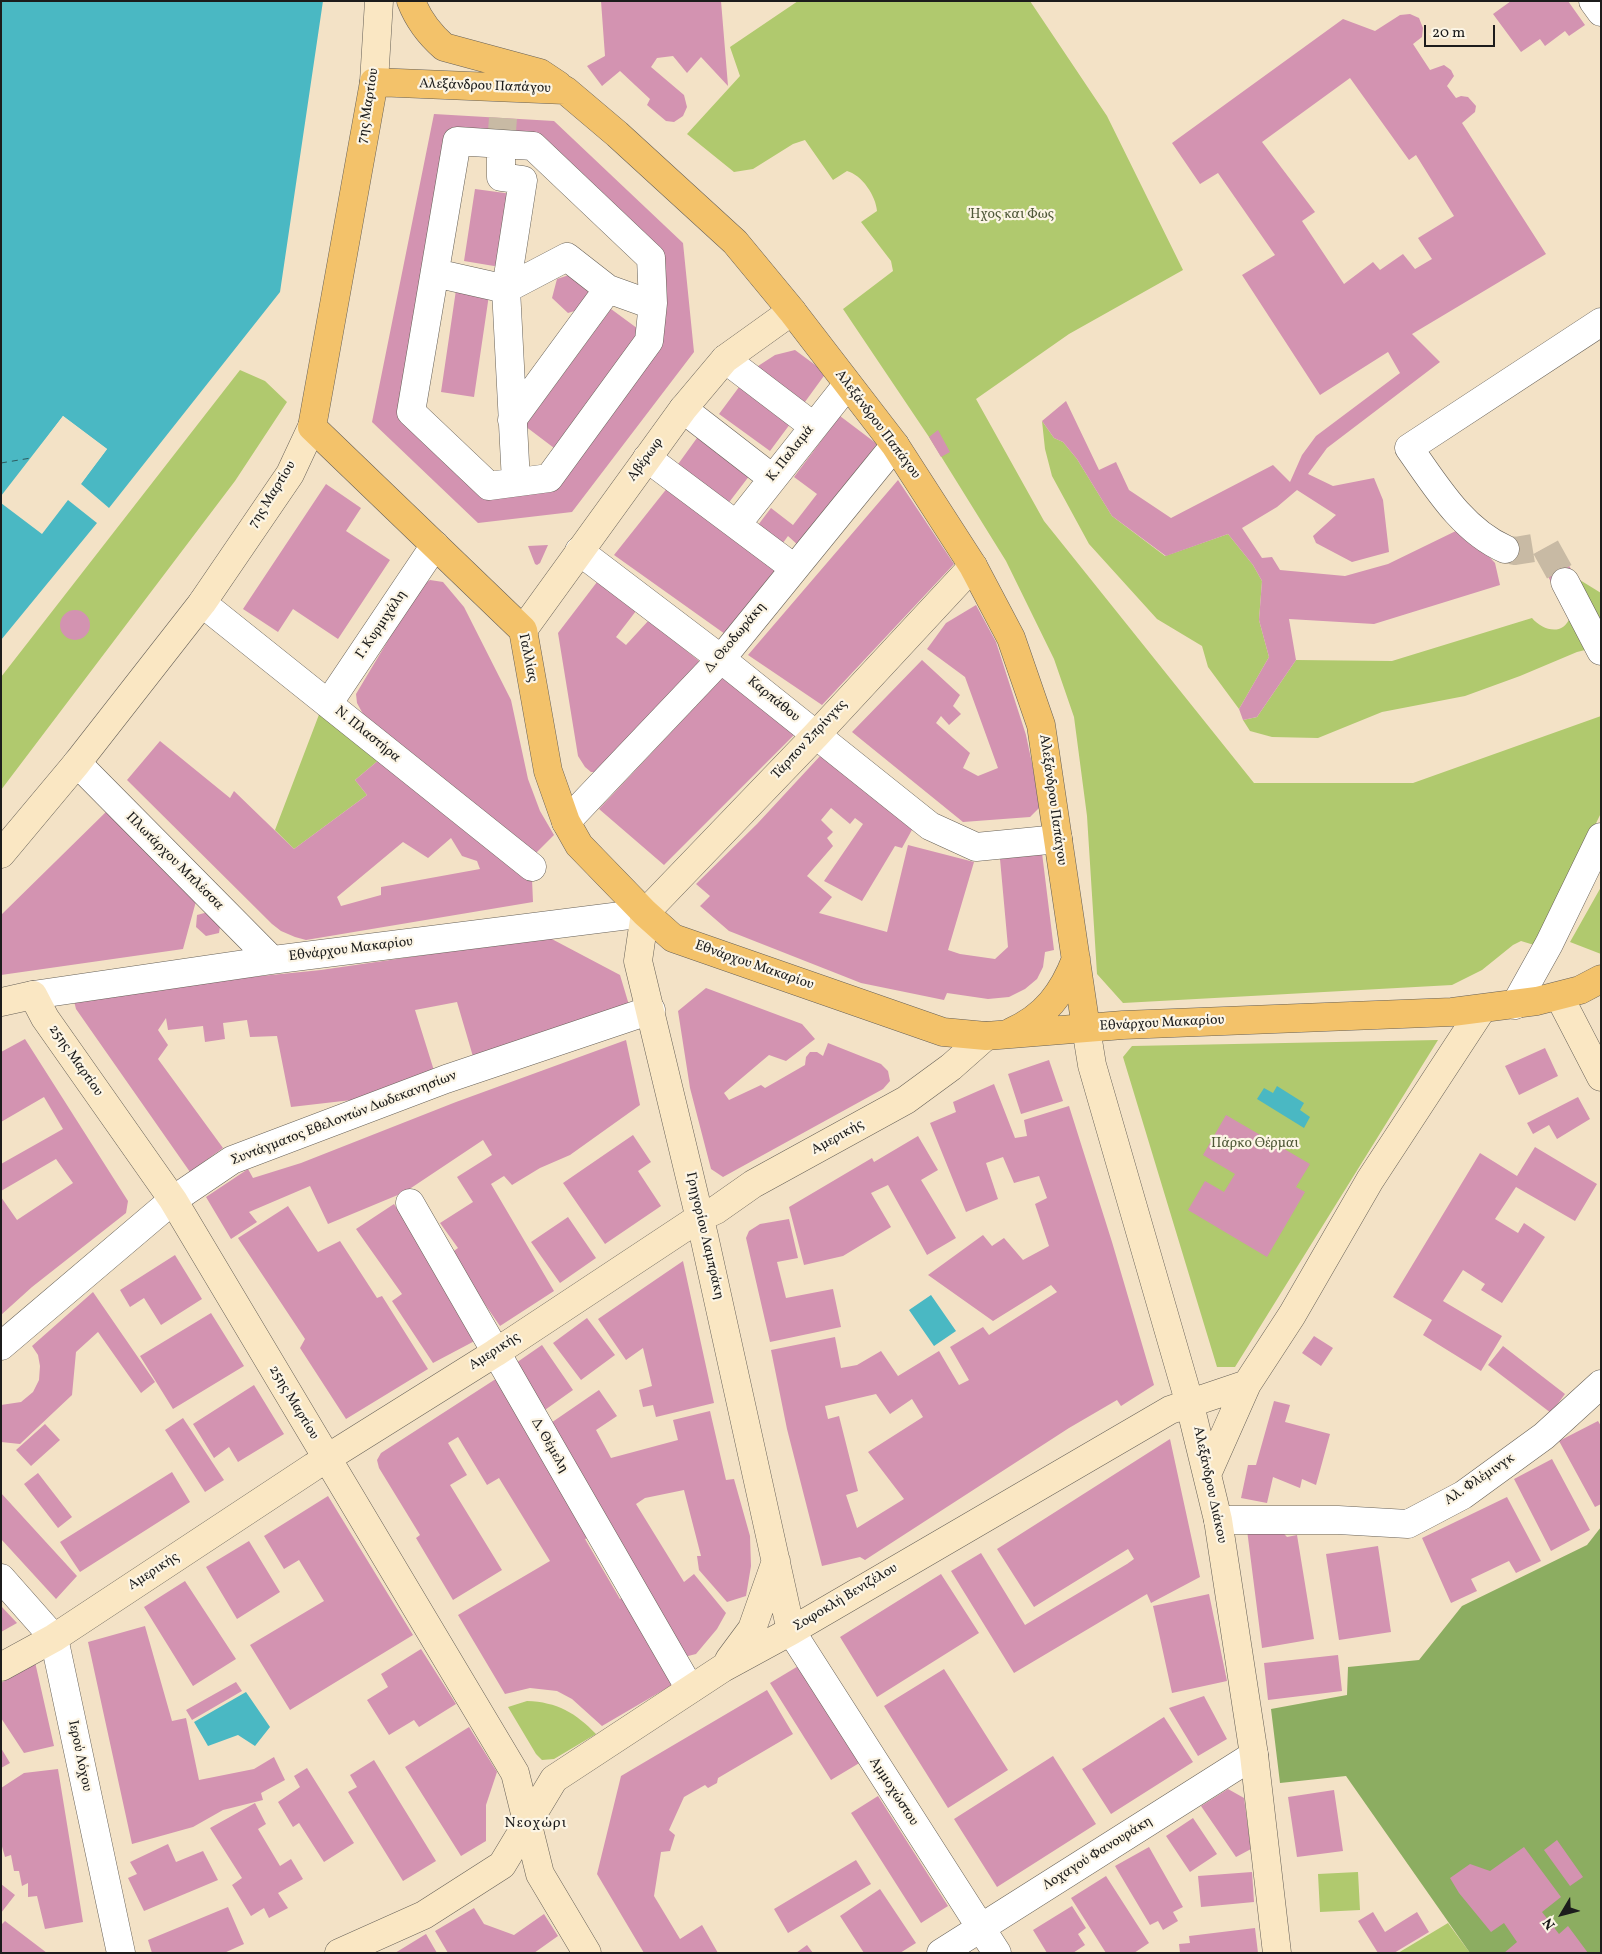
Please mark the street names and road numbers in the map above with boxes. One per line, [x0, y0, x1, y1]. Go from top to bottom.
street label: 7ης Μαρτίου [355, 67, 383, 145]
street label: Αλεξάνδρου Παπάγου [419, 76, 551, 98]
street label: Αλεξάνδρου Παπάγου [831, 367, 923, 483]
street label: Κ. Παλαμά [764, 422, 818, 486]
street label: Αβέρωφ [625, 435, 667, 485]
street label: 7ης Μαρτίου [246, 458, 300, 532]
street label: Γ. Κυρμιχάλη [353, 587, 411, 663]
street label: Δ. Θεοδωράκη [702, 599, 770, 677]
street label: Γαλλίας [514, 632, 540, 684]
street label: Καρπάθου [743, 674, 803, 726]
street label: Τάρπον Σπρίνγκς [769, 697, 851, 783]
street label: Ν. Πλαστήρα [331, 703, 403, 767]
street label: Αλεξάνδρου Παπάγου [1035, 734, 1069, 866]
street label: Πλωτάρχου Μπλέσσα [122, 810, 226, 914]
street label: Εθνάρχου Μακαρίου [288, 934, 414, 966]
street label: Εθνάρχου Μακαρίου [692, 938, 816, 994]
street label: Εθνάρχου Μακαρίου [1099, 1012, 1225, 1036]
street label: 25ης Μαρτίου [44, 1022, 106, 1100]
street label: Συντάγματος Εθελοντών Δωδεκανησίων [229, 1068, 459, 1170]
street label: Αμερικής [809, 1117, 867, 1159]
street label: Γρηγορίου Λαμπράκη [681, 1171, 727, 1301]
street label: Αμερικής [466, 1329, 524, 1375]
street label: 25ης Μαρτίου [264, 1363, 322, 1443]
street label: Δ. Θέμελη [527, 1416, 571, 1476]
street label: Αλεξάνδρου Διάκου [1188, 1425, 1230, 1545]
street label: Αλ. Φλέμινγκ [1442, 1450, 1518, 1510]
street label: Αμερικής [125, 1549, 183, 1595]
street label: Σοφοκλή Βενιζέλου [791, 1560, 901, 1636]
street label: Ιερού Λόχου [63, 1719, 95, 1793]
street label: Αμμοχώστου [865, 1755, 921, 1829]
street label: Λοχαγού Φανουράκη [1040, 1813, 1156, 1895]

